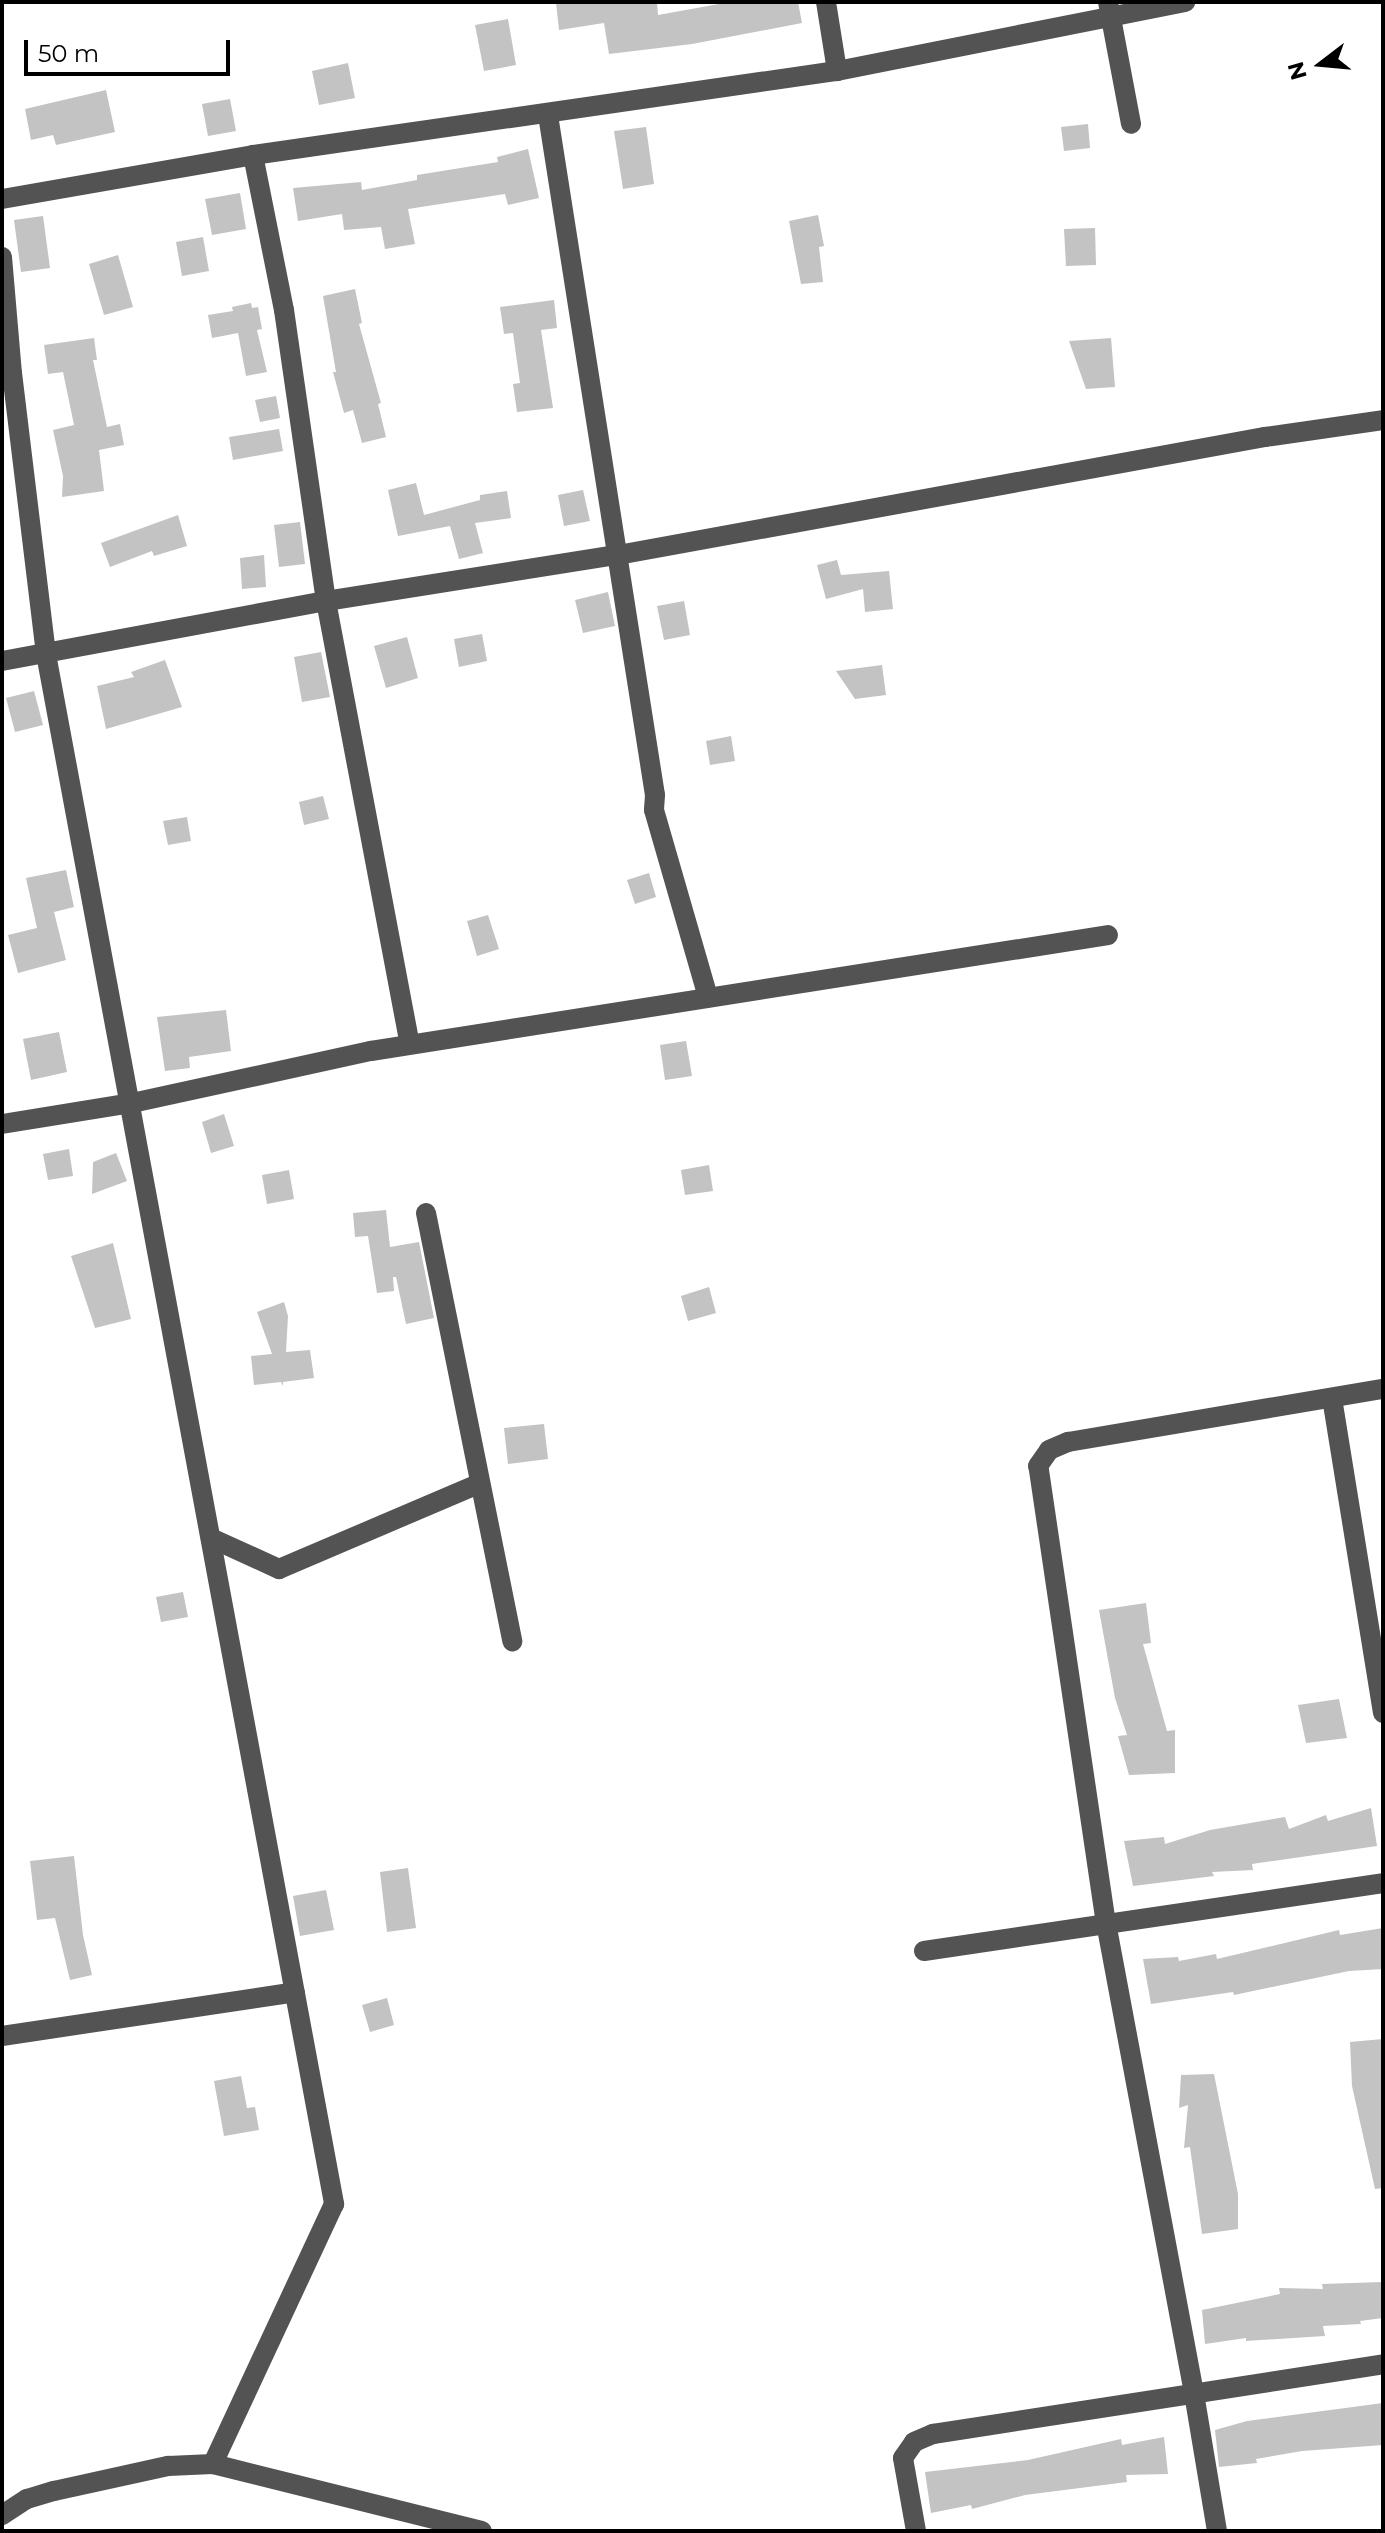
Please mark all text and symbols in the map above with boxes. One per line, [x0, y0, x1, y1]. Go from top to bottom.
scale bar [28, 24, 234, 74]
north arrow [1281, 24, 1361, 104]
text: 50 m [38, 39, 99, 68]
text: N [1282, 58, 1313, 83]

